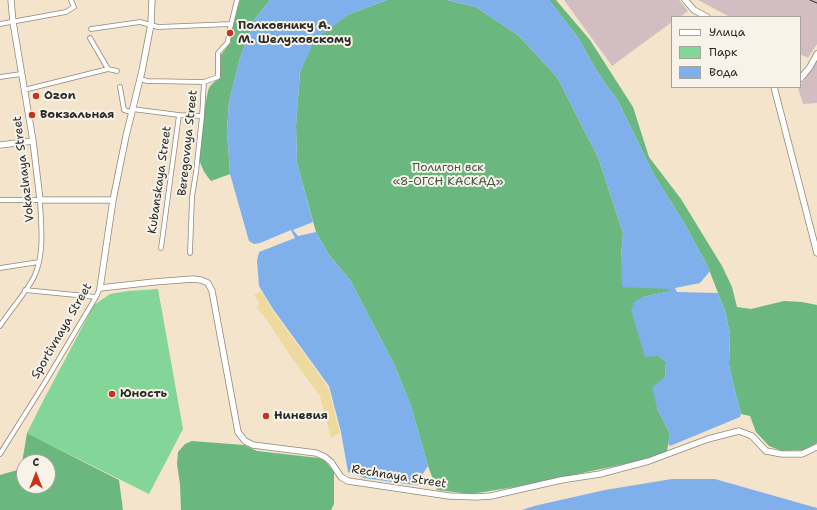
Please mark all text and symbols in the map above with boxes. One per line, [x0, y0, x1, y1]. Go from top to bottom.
legend [671, 16, 801, 88]
place label: Полковнику А. М. Шелуховскому [238, 19, 351, 47]
text: Улица [709, 24, 745, 40]
marker: Полковнику А. М. Шелуховскому [225, 28, 235, 38]
text: Парк [709, 44, 737, 60]
text: Вода [709, 64, 738, 80]
place label: Ozon [44, 89, 76, 103]
street label: Beregovaya Street [175, 89, 201, 197]
marker: Ozon [31, 91, 41, 101]
place label: Вокзальная [40, 108, 114, 122]
marker: Вокзальная [27, 110, 37, 120]
street label: Vokazlnaya Street [10, 115, 38, 223]
street label: Kubanskaya Street [145, 125, 175, 235]
park label: Полигон вск «8-ОГСН КАСКАД» [393, 161, 503, 189]
street label: Sportivnaya Street [29, 280, 95, 382]
place label: Юность [120, 387, 167, 401]
marker: Юность [107, 389, 117, 399]
place label: Ниневия [274, 409, 328, 423]
marker: Ниневия [261, 411, 271, 421]
north arrow [16, 454, 56, 494]
text: С [33, 455, 39, 470]
street label: Rechnaya Street [350, 462, 448, 492]

